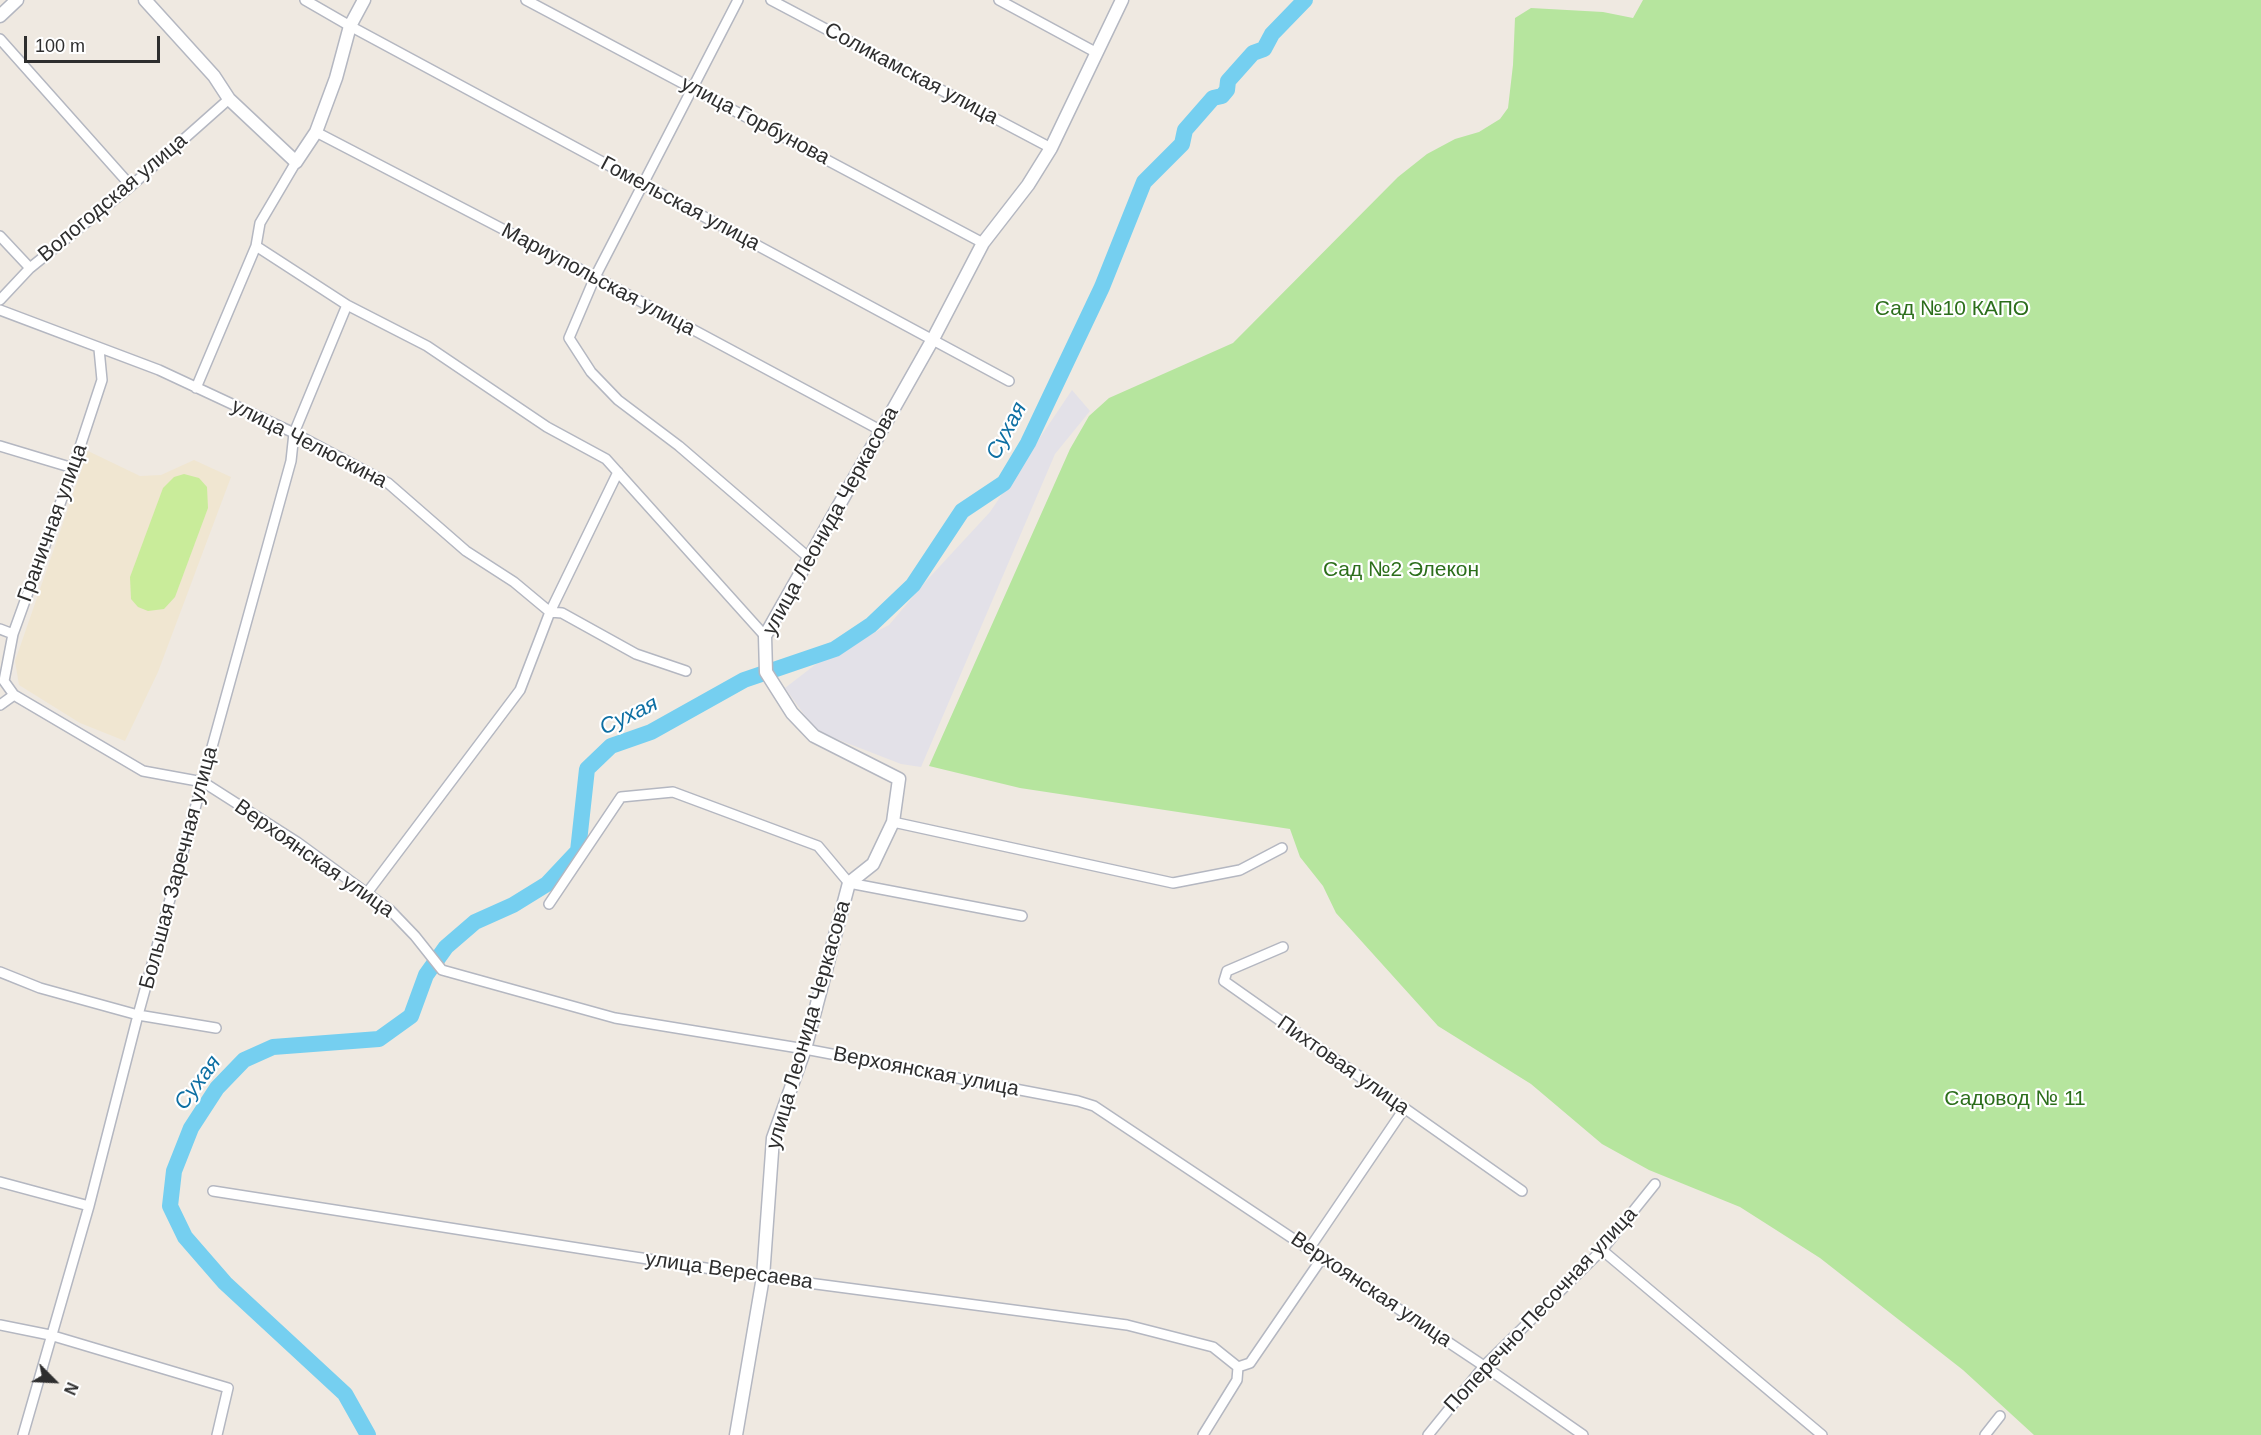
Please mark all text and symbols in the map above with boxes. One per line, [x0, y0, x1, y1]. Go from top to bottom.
street label: Соликамская улица [820, 18, 1002, 130]
scale bar [27, 24, 164, 62]
text: 100 m [35, 36, 85, 56]
street label: улица Горбунова [676, 71, 834, 171]
street label: Вологодская улица [33, 128, 193, 268]
street label: Гомельская улица [596, 151, 764, 257]
street label: Мариупольская улица [497, 218, 699, 342]
park label: Сад №10 КАПО [1875, 296, 2029, 322]
street label: улица Челюскина [227, 394, 391, 494]
water label: Сухая [981, 398, 1033, 464]
street label: улица Леонида Черкасова [758, 402, 904, 640]
street label: Граничная улица [13, 441, 93, 605]
park label: Сад №2 Элекон [1323, 557, 1479, 583]
water label: Сухая [596, 691, 662, 741]
street label: Большая Заречная улица [134, 744, 224, 992]
street label: Верхоянская улица [229, 795, 399, 923]
street label: улица Леонида Черкасова [761, 898, 857, 1152]
street label: Пихтовая улица [1272, 1011, 1414, 1121]
street label: Верхоянская улица [831, 1042, 1021, 1102]
water label: Сухая [169, 1051, 227, 1115]
park label: Садовод № 11 [1944, 1086, 2086, 1112]
street label: Поперечно-Песочная улица [1439, 1202, 1643, 1418]
street label: Верхоянская улица [1286, 1227, 1456, 1353]
street label: улица Вересаева [644, 1247, 814, 1295]
north arrow [24, 1351, 84, 1411]
text: N [61, 1380, 81, 1397]

